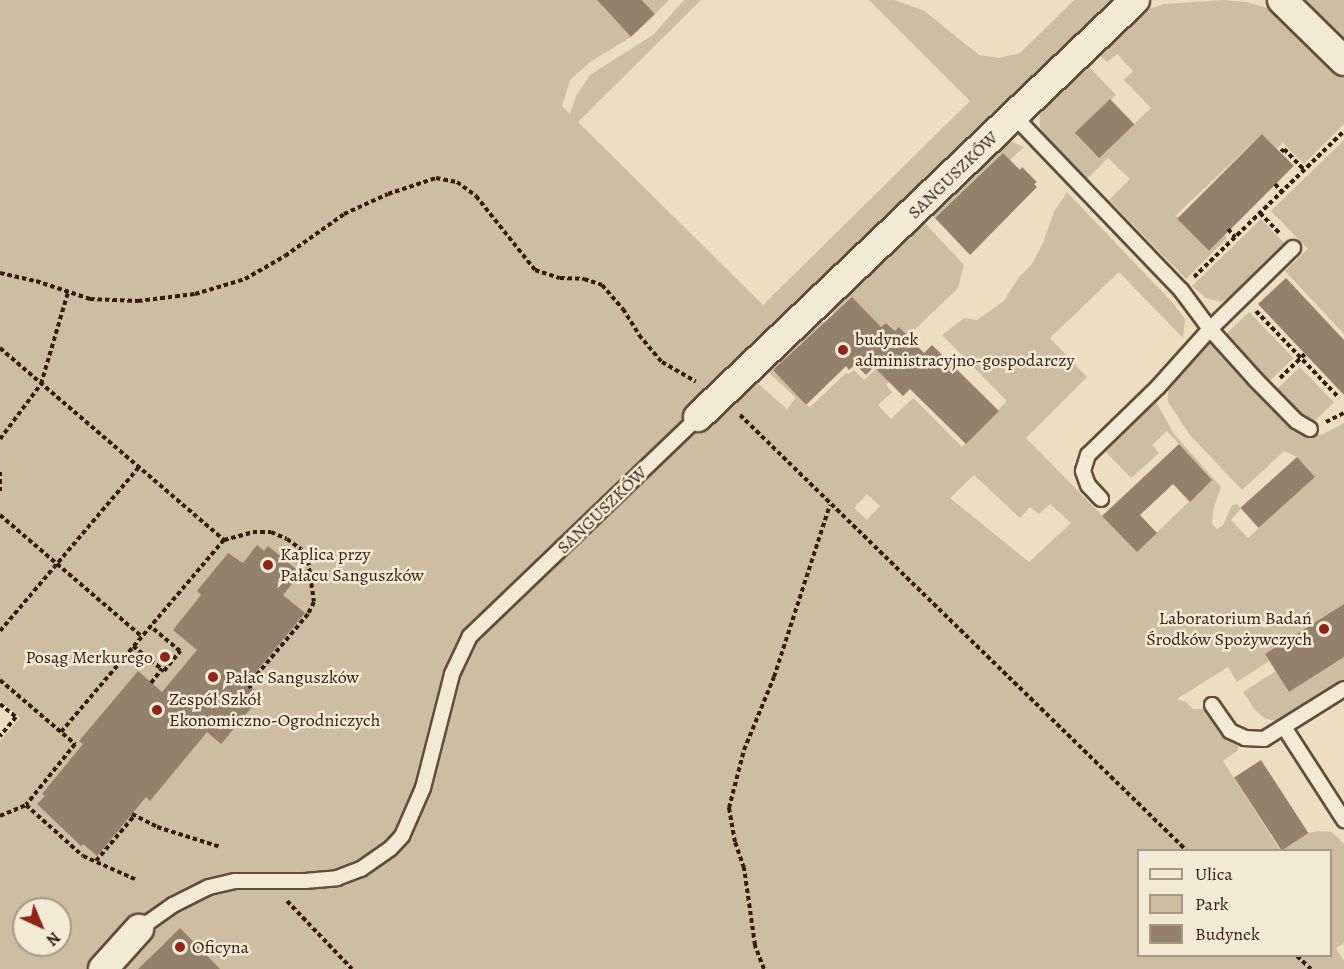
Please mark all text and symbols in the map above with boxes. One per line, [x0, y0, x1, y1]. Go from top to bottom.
street label: SANGUSZKÓW [904, 127, 1002, 223]
place label: budynek administracyjno-gospodarczy [855, 329, 1075, 372]
marker: budynek administracyjno-gospodarczy [836, 343, 850, 357]
street label: SANGUSZKÓW [553, 462, 651, 558]
place label: Kaplica przy Pałacu Sanguszków [280, 544, 424, 586]
marker: Kaplica przy Pałacu Sanguszków [261, 558, 275, 572]
place label: Laboratorium Badań Środków Spożywczych [1146, 608, 1312, 650]
marker: Laboratorium Badań Środków Spożywczych [1317, 622, 1331, 636]
place label: Posąg Merkurego [26, 646, 153, 668]
marker: Posąg Merkurego [158, 650, 172, 664]
place label: Pałac Sanguszków [225, 666, 359, 688]
marker: Pałac Sanguszków [206, 670, 220, 684]
place label: Zespół Szkół Ekonomiczno-Ogrodniczych [169, 689, 380, 732]
marker: Zespół Szkół Ekonomiczno-Ogrodniczych [150, 703, 164, 717]
legend [1137, 849, 1332, 957]
text: Ulica [1195, 862, 1233, 886]
text: Park [1195, 892, 1229, 916]
north arrow [12, 897, 72, 957]
text: Budynek [1195, 922, 1260, 946]
text: N [41, 927, 65, 950]
place label: Oficyna [192, 936, 249, 958]
marker: Oficyna [173, 940, 187, 954]

